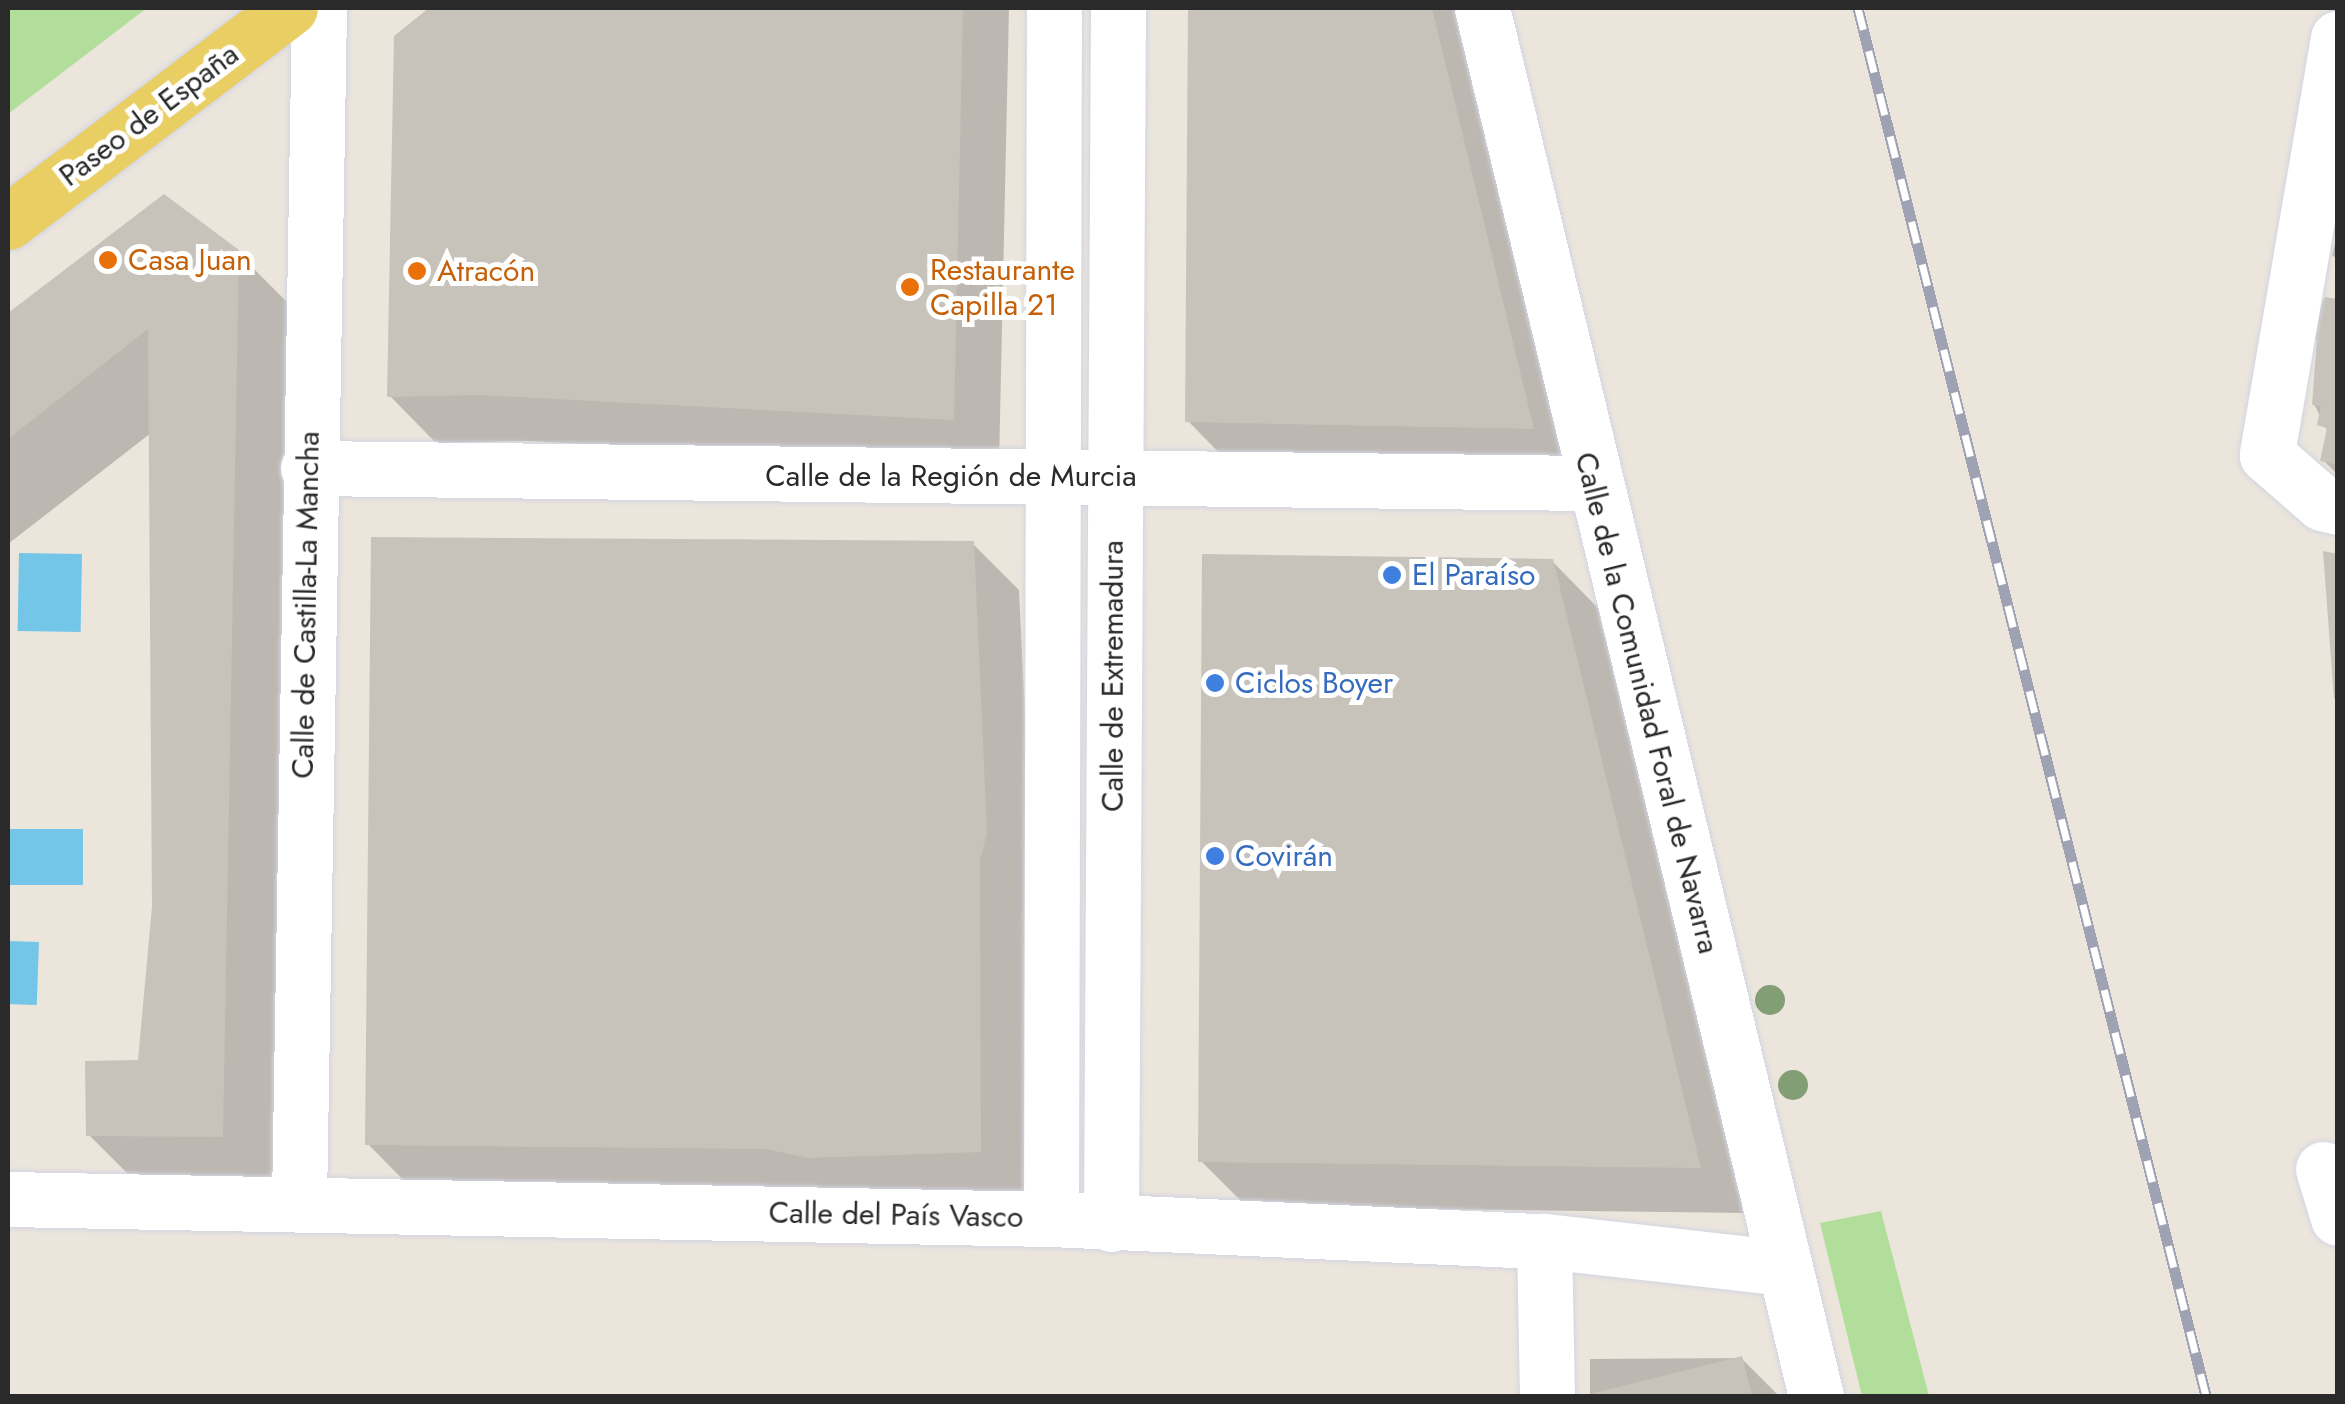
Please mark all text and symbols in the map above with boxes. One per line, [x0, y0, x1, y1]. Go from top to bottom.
street label: Paseo de España [52, 36, 246, 194]
place label: Casa Juan [128, 242, 252, 278]
marker: Casa Juan [97, 249, 119, 271]
place label: Restaurante Capilla 21 [930, 252, 1075, 322]
place label: Atracón [437, 253, 535, 289]
marker: Atracón [406, 260, 428, 282]
marker: Restaurante Capilla 21 [899, 276, 921, 298]
street label: Calle de Castilla-La Mancha [285, 431, 327, 779]
street label: Calle de la Comunidad Foral de Navarra [1567, 449, 1727, 957]
street label: Calle de la Región de Murcia [765, 458, 1137, 494]
street label: Calle de Extremadura [1095, 540, 1131, 812]
place label: El Paraíso [1412, 557, 1535, 593]
marker: El Paraíso [1381, 564, 1403, 586]
place label: Ciclos Boyer [1235, 665, 1393, 701]
marker: Ciclos Boyer [1204, 672, 1226, 694]
place label: Covirán [1235, 838, 1333, 874]
marker: Covirán [1204, 845, 1226, 867]
street label: Calle del País Vasco [768, 1195, 1024, 1235]

